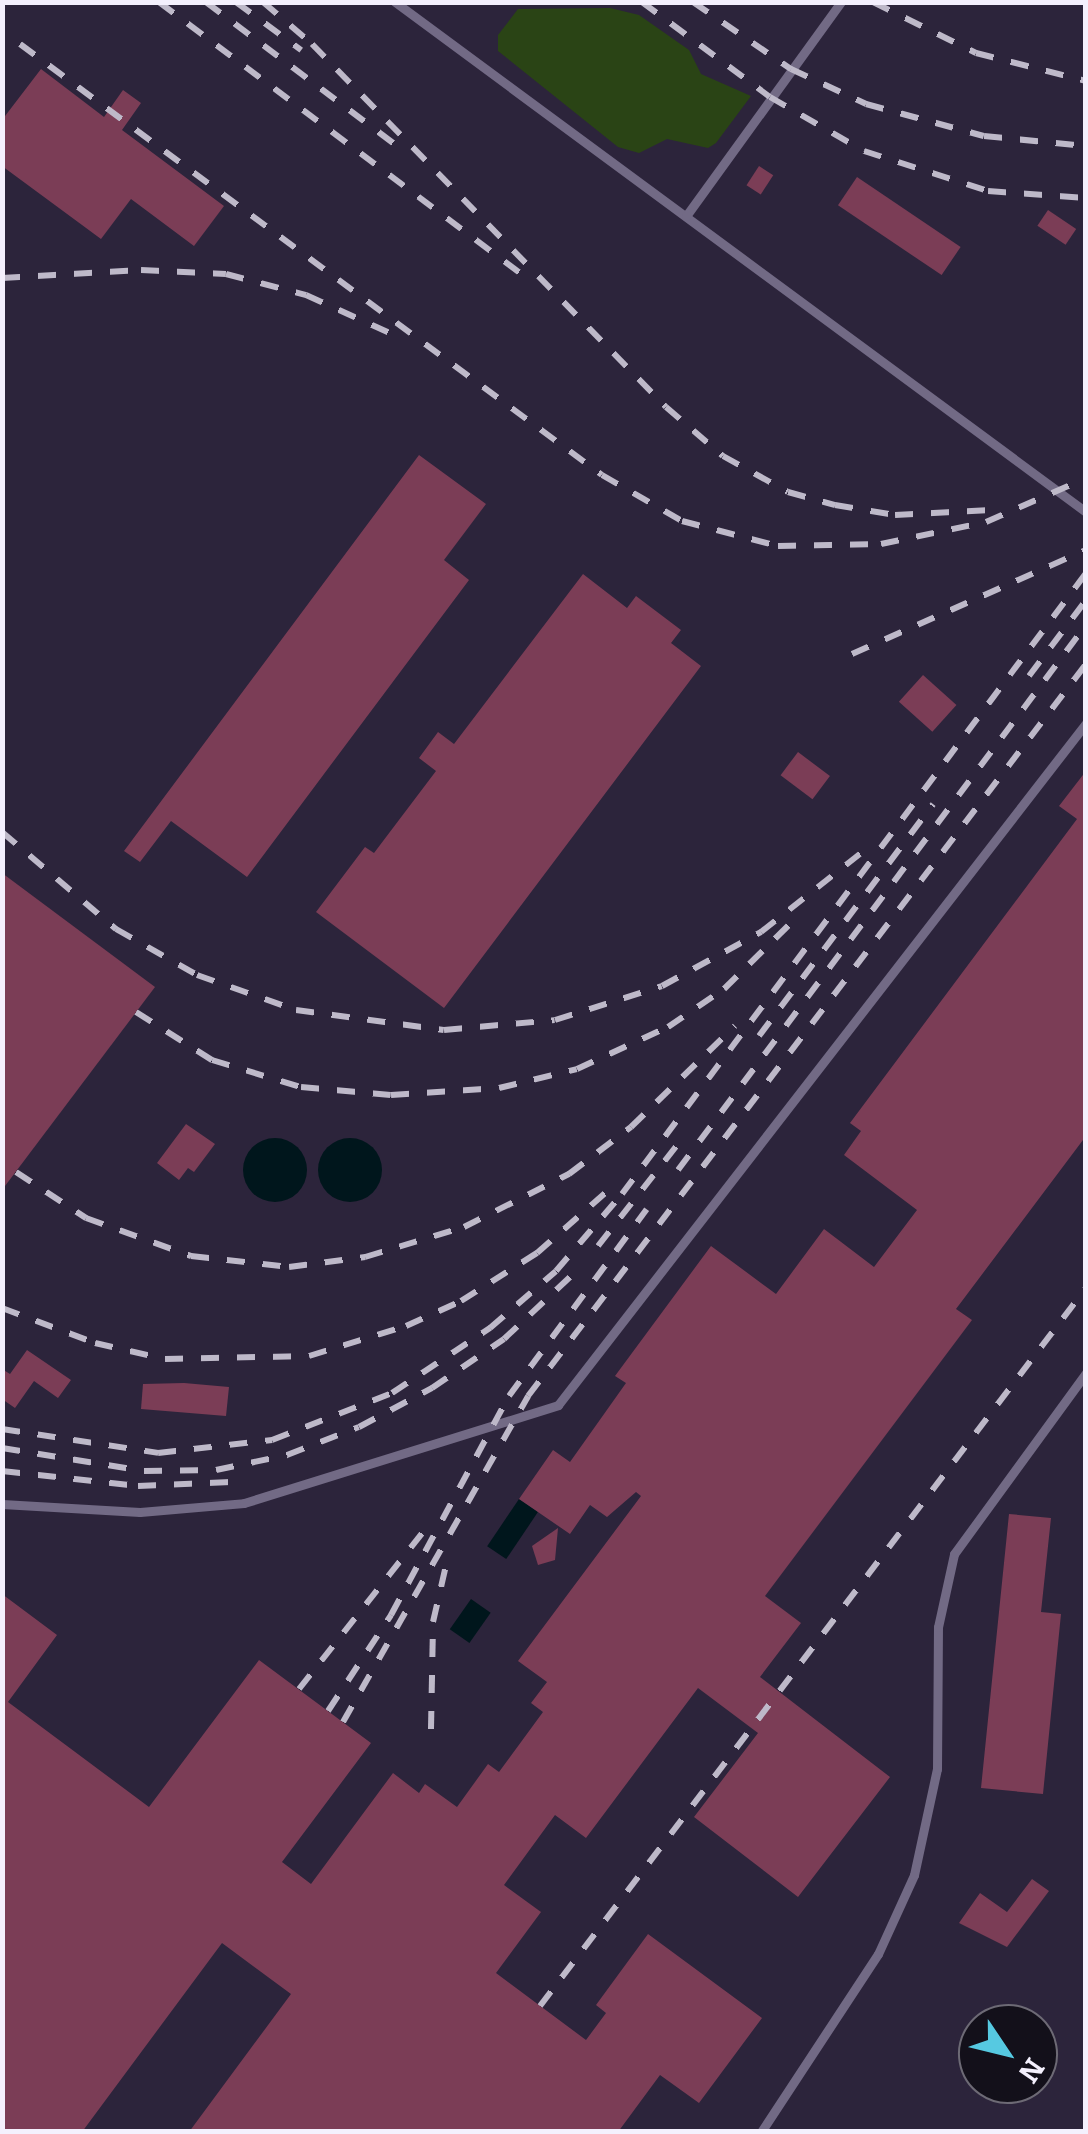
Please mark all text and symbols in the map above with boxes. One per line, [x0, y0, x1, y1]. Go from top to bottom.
north arrow [958, 2004, 1058, 2104]
text: N [1012, 2052, 1051, 2089]

